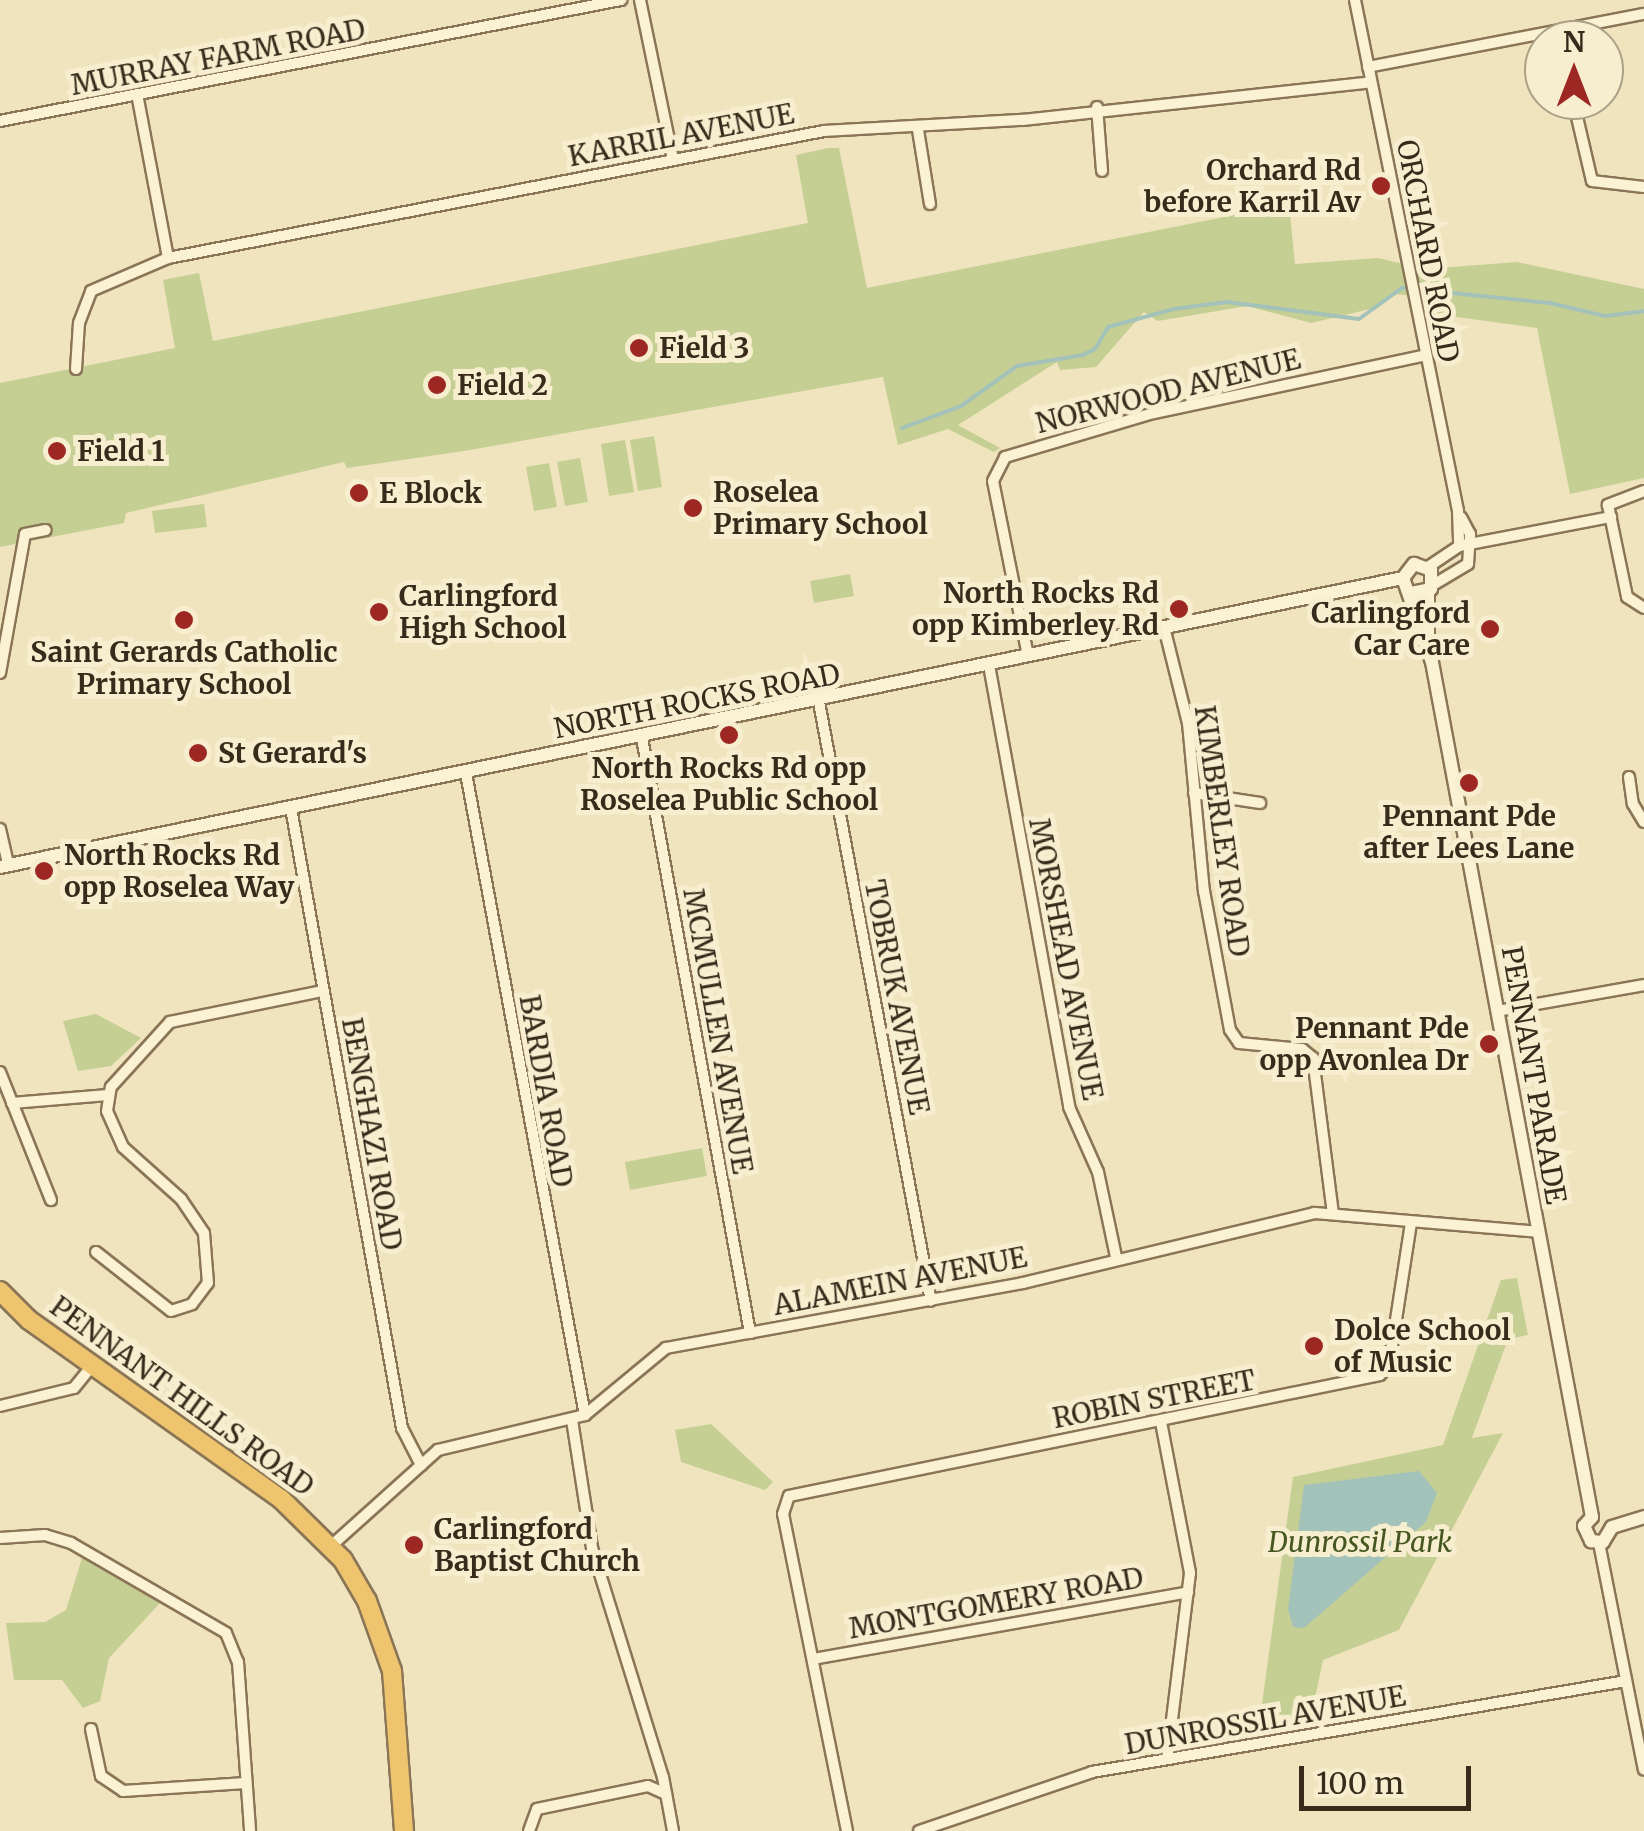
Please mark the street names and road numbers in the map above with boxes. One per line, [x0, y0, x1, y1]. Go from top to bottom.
street label: MURRAY FARM ROAD [68, 12, 368, 102]
street label: KARRIL AVENUE [565, 97, 797, 173]
street label: ORCHARD ROAD [1390, 137, 1466, 365]
street label: NORWOOD AVENUE [1032, 342, 1304, 440]
street label: NORTH ROCKS ROAD [551, 657, 843, 745]
street label: KIMBERLEY ROAD [1188, 703, 1256, 959]
street label: MORSHEAD AVENUE [1022, 815, 1110, 1103]
street label: TOBRUK AVENUE [858, 877, 936, 1117]
street label: MCMULLEN AVENUE [676, 886, 760, 1176]
street label: PENNANT PARADE [1495, 943, 1573, 1207]
street label: BARDIA ROAD [513, 992, 579, 1190]
street label: BENGHAZI ROAD [335, 1015, 409, 1253]
street label: ALAMEIN AVENUE [770, 1240, 1030, 1322]
street label: PENNANT HILLS ROAD [44, 1289, 320, 1503]
street label: ROBIN STREET [1050, 1363, 1258, 1435]
street label: MONTGOMERY ROAD [846, 1561, 1146, 1645]
street label: DUNROSSIL AVENUE [1122, 1679, 1408, 1761]

